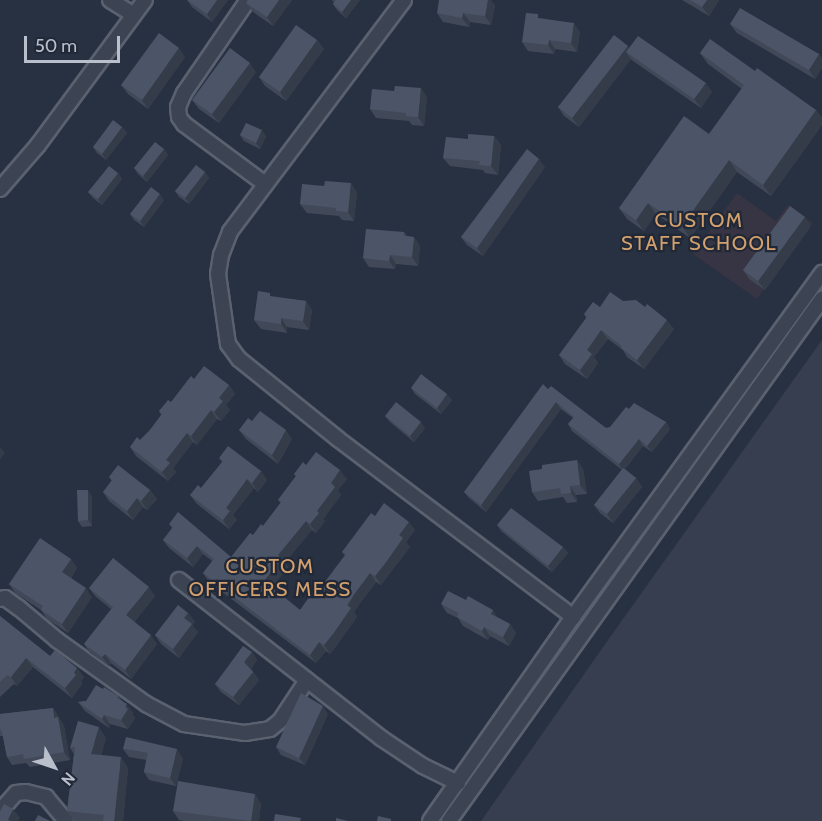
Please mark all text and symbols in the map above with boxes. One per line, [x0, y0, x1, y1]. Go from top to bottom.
scale bar [27, 24, 123, 62]
text: 50 m [35, 35, 77, 57]
district label: CUSTOM STAFF SCHOOL [621, 209, 777, 256]
district label: CUSTOM OFFICERS MESS [188, 555, 352, 602]
north arrow [24, 737, 84, 797]
text: N [57, 768, 79, 789]

